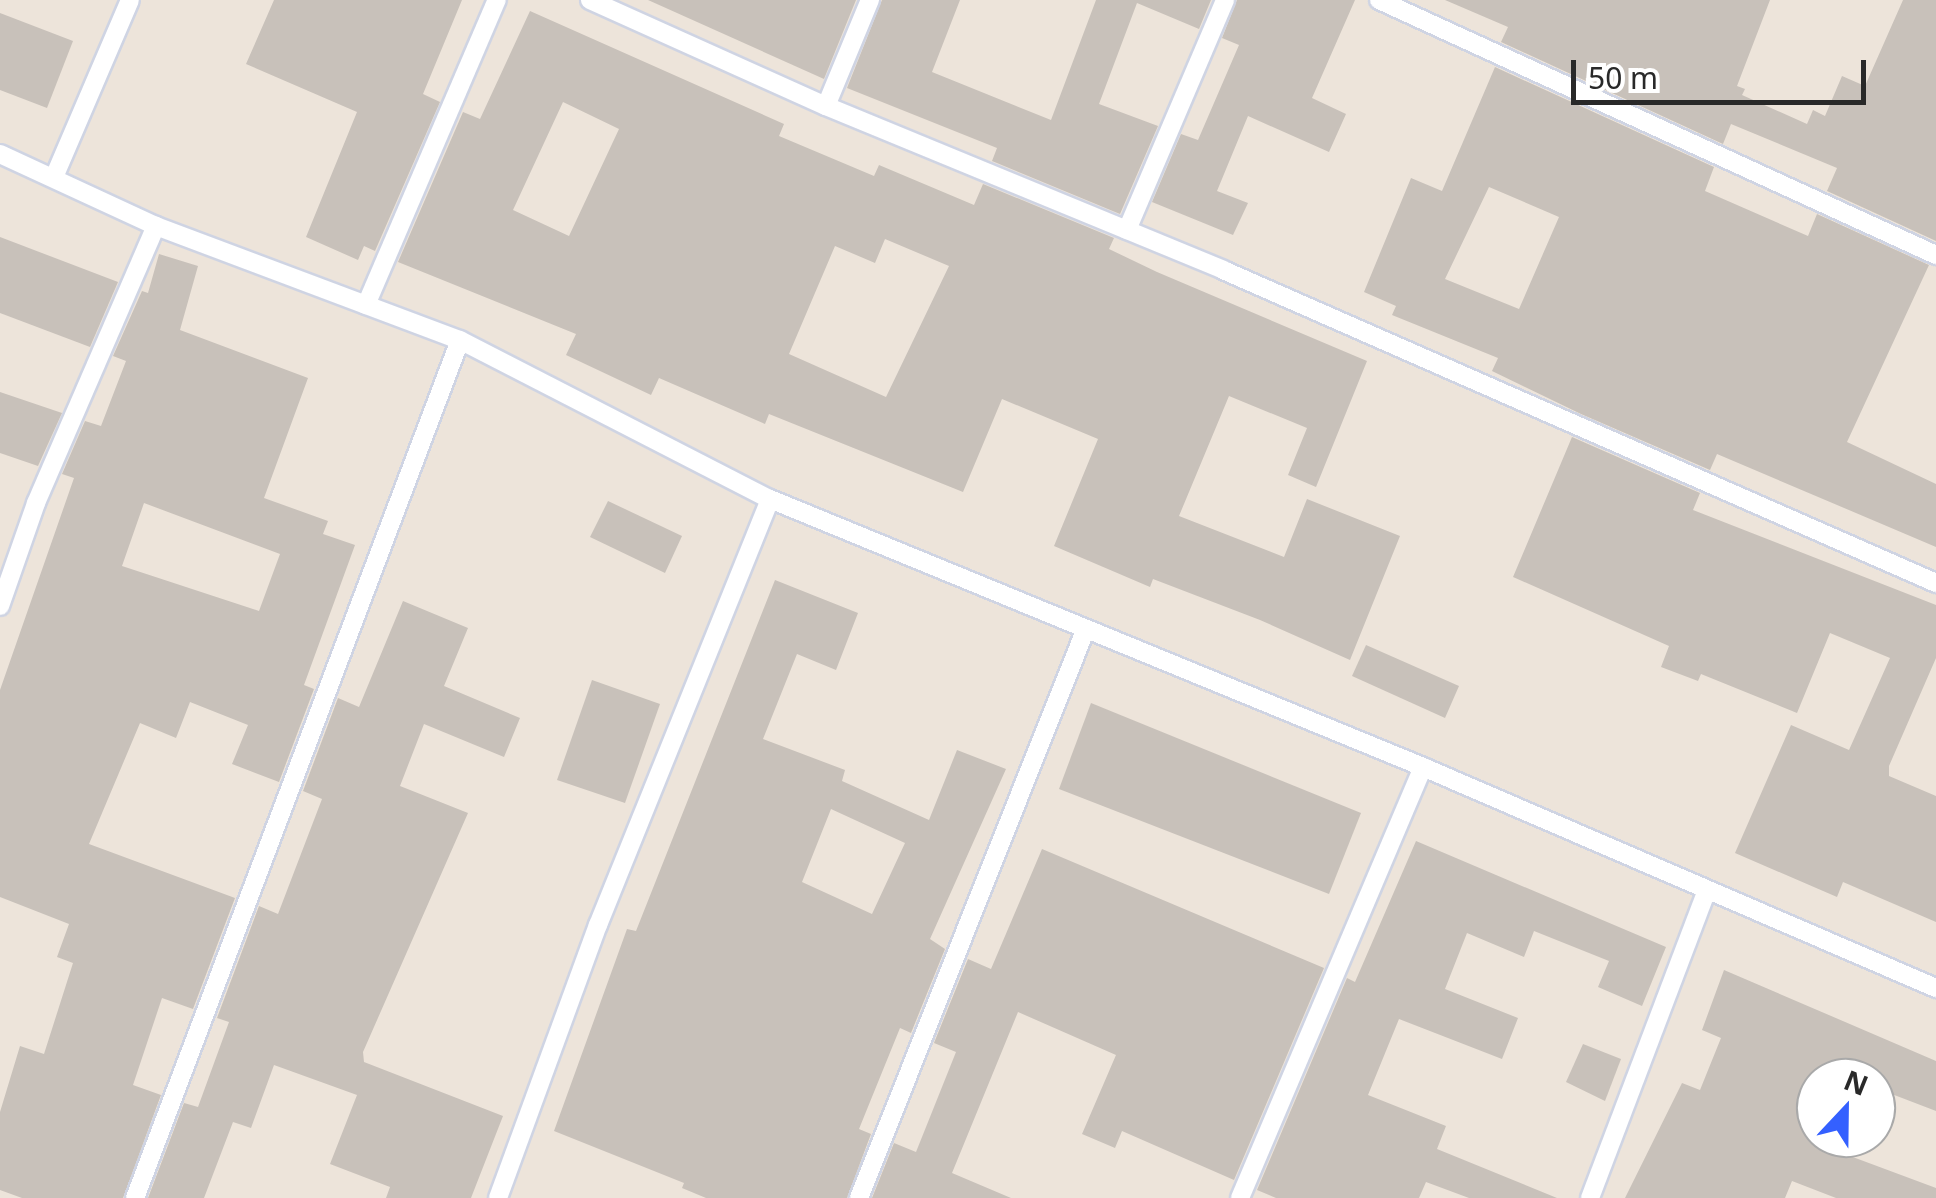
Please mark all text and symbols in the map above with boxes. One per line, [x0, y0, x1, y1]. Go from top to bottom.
scale bar [1576, 40, 1871, 102]
text: 50 m [1588, 57, 1658, 98]
north arrow [1796, 1058, 1896, 1158]
text: N [1839, 1060, 1874, 1104]

